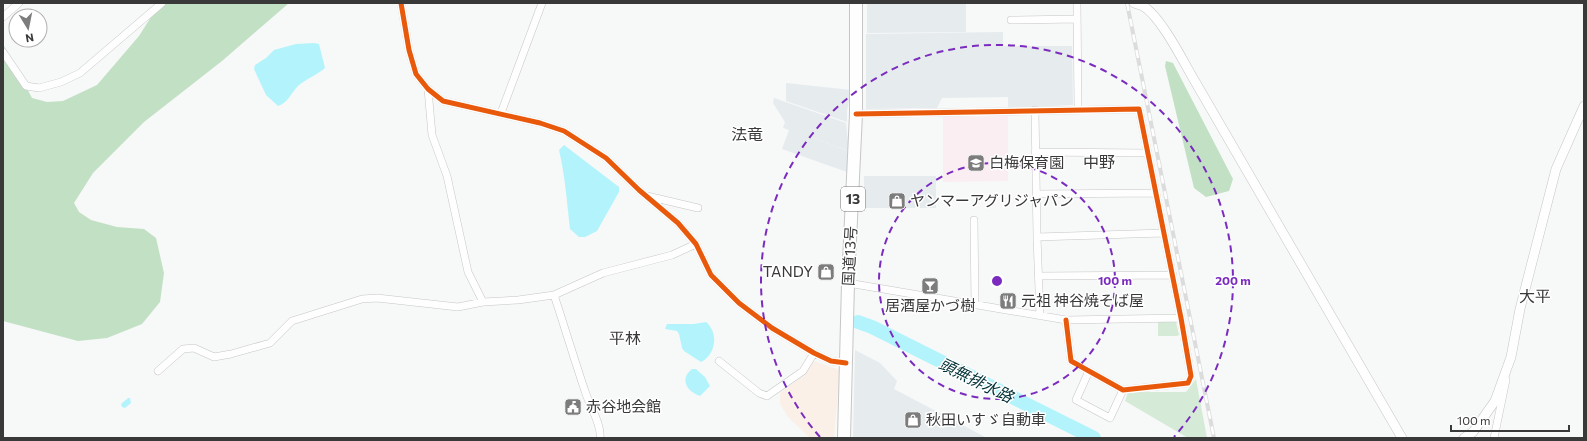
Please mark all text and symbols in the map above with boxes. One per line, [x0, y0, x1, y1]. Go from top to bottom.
north arrow [8, 8, 48, 48]
text: N [25, 31, 35, 45]
district label: 法竜 [731, 124, 763, 143]
district label: 中野 [1083, 152, 1115, 171]
school or university icon: 白梅保育園 [966, 153, 986, 173]
place label: 白梅保育園 [989, 153, 1064, 171]
road number: 13 [841, 187, 865, 211]
shop icon: ヤンマーアグリジャパン [887, 191, 907, 211]
place label: ヤンマーアグリジャパン [910, 191, 1074, 209]
street label: 国道13号 [838, 226, 860, 286]
place label: TANDY [763, 262, 813, 280]
shop icon: TANDY [816, 262, 836, 282]
text: 100 m [1098, 273, 1132, 287]
text: 200 m [1215, 273, 1251, 287]
centre of rings [990, 274, 1004, 288]
bar icon: 居酒屋かづ樹 [920, 276, 940, 296]
district label: 大平 [1519, 286, 1551, 305]
restaurant icon: 元祖 神谷焼そば屋 [998, 291, 1018, 311]
place label: 元祖 神谷焼そば屋 [1021, 291, 1144, 309]
place label: 居酒屋かづ樹 [885, 296, 975, 314]
district label: 平林 [609, 328, 641, 347]
water label: 頭無排水路 [936, 353, 1018, 406]
public building icon: 赤谷地会館 [563, 397, 583, 417]
place label: 赤谷地会館 [586, 397, 661, 415]
scale bar [1451, 407, 1569, 433]
shop icon: 秋田いすゞ自動車 [903, 410, 923, 430]
place label: 秋田いすゞ自動車 [926, 410, 1046, 428]
text: 100 m [1457, 413, 1491, 427]

